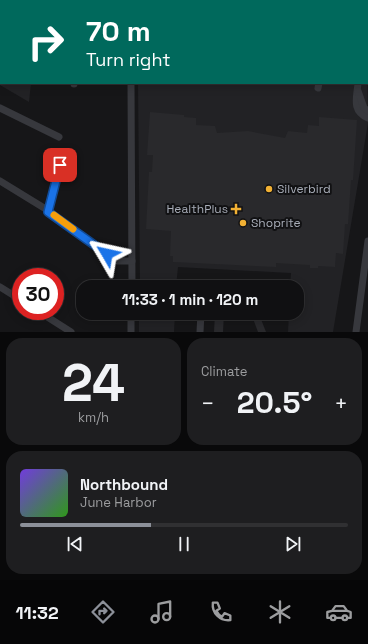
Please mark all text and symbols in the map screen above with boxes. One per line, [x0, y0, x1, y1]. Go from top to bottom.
text: 70 m [86, 13, 151, 49]
icon: right [20, 16, 72, 68]
text: Turn right [86, 48, 170, 71]
pin [43, 148, 77, 182]
icon: arrive [49, 154, 71, 176]
place label: Silverbird [277, 181, 331, 197]
marker: Silverbird [264, 184, 274, 194]
place label: HealthPlus [166, 201, 228, 217]
marker: HealthPlus [231, 204, 241, 214]
place label: Shoprite [251, 215, 301, 231]
marker: Shoprite [238, 218, 248, 228]
position arrow [86, 233, 128, 275]
speed limit sign: 30 [12, 268, 64, 320]
text: 11:33 · 1 min · 120 m [122, 290, 258, 309]
text: 24 [62, 350, 125, 416]
text: Climate [201, 363, 247, 380]
text: 20.5° [237, 383, 312, 422]
text: − [201, 389, 215, 417]
text: + [334, 389, 348, 417]
text: km/h [78, 409, 109, 426]
text: Northbound [80, 475, 168, 494]
text: June Harbor [80, 494, 157, 511]
icon: previous [64, 533, 86, 555]
icon: pause [173, 533, 195, 555]
icon: next [282, 533, 304, 555]
icon: directions [89, 598, 117, 626]
icon: music [148, 598, 176, 626]
icon: phone [207, 598, 235, 626]
icon: climate [266, 598, 294, 626]
icon: car [325, 598, 353, 626]
text: 11:32 [15, 601, 59, 624]

